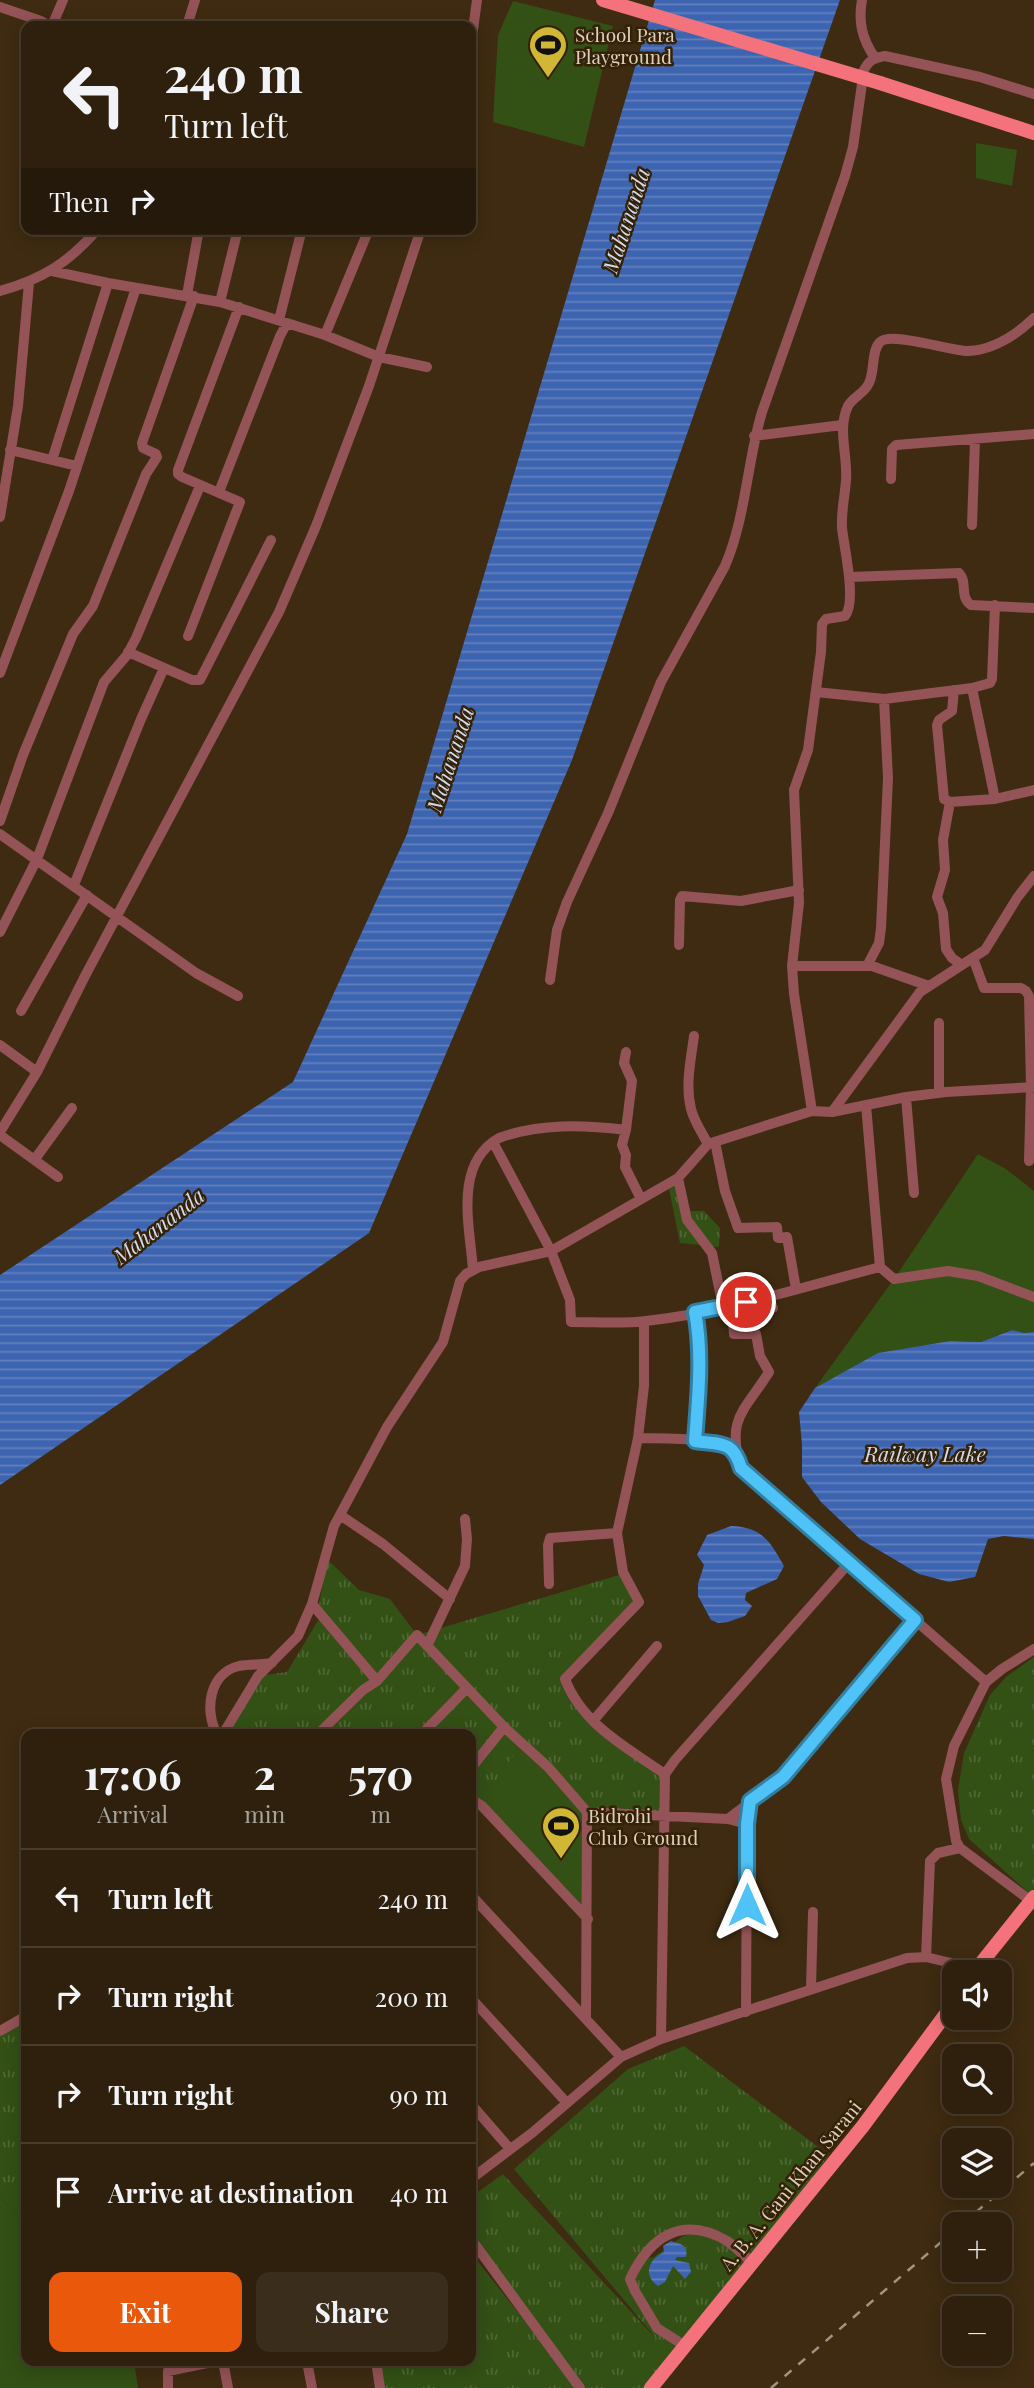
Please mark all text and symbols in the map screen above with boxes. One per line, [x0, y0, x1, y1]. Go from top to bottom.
place label: School Para Playground [575, 21, 675, 69]
sports icon: School Para Playground [527, 24, 569, 79]
text: 240 m [164, 40, 303, 105]
icon: left [49, 49, 140, 140]
text: Turn left [164, 103, 288, 146]
water label: Mahananda [595, 164, 655, 277]
icon: right [123, 182, 161, 220]
text: Then [49, 184, 109, 219]
water label: Mahananda [419, 703, 479, 816]
water label: Mahananda [106, 1181, 209, 1270]
pin [716, 1272, 776, 1332]
icon: arrive [727, 1283, 765, 1321]
water label: Railway Lake [863, 1439, 986, 1467]
text: 17:06 [84, 1745, 182, 1801]
text: 2 [254, 1745, 276, 1801]
text: 570 [348, 1745, 413, 1801]
text: Arrival [97, 1798, 168, 1829]
text: min [244, 1798, 285, 1829]
text: m [370, 1798, 391, 1829]
place label: Bidrohi Club Ground [588, 1802, 698, 1850]
sports icon: Bidrohi Club Ground [540, 1805, 582, 1860]
position arrow [710, 1868, 784, 1942]
icon: left [49, 1879, 87, 1917]
text: Turn left [108, 1881, 213, 1916]
text: 240 m [378, 1881, 448, 1916]
map controls [942, 1960, 1012, 2366]
button: sound [942, 1960, 1012, 2030]
icon: right [49, 1977, 87, 2015]
text: Turn right [108, 1979, 234, 2014]
text: 200 m [375, 1979, 448, 2014]
button: search [942, 2044, 1012, 2114]
icon: right [49, 2075, 87, 2113]
text: Turn right [108, 2077, 234, 2112]
text: 90 m [390, 2077, 448, 2112]
street label: A. B. A. Gani Khan Sarani [713, 2094, 867, 2276]
button: layers [942, 2128, 1012, 2198]
icon: arrive [49, 2173, 87, 2211]
text: Arrive at destination [108, 2175, 354, 2210]
text: 40 m [390, 2175, 448, 2210]
button: + [942, 2212, 1012, 2282]
button: Exit [49, 2272, 242, 2352]
button: Share [256, 2272, 448, 2352]
button: − [942, 2296, 1012, 2366]

